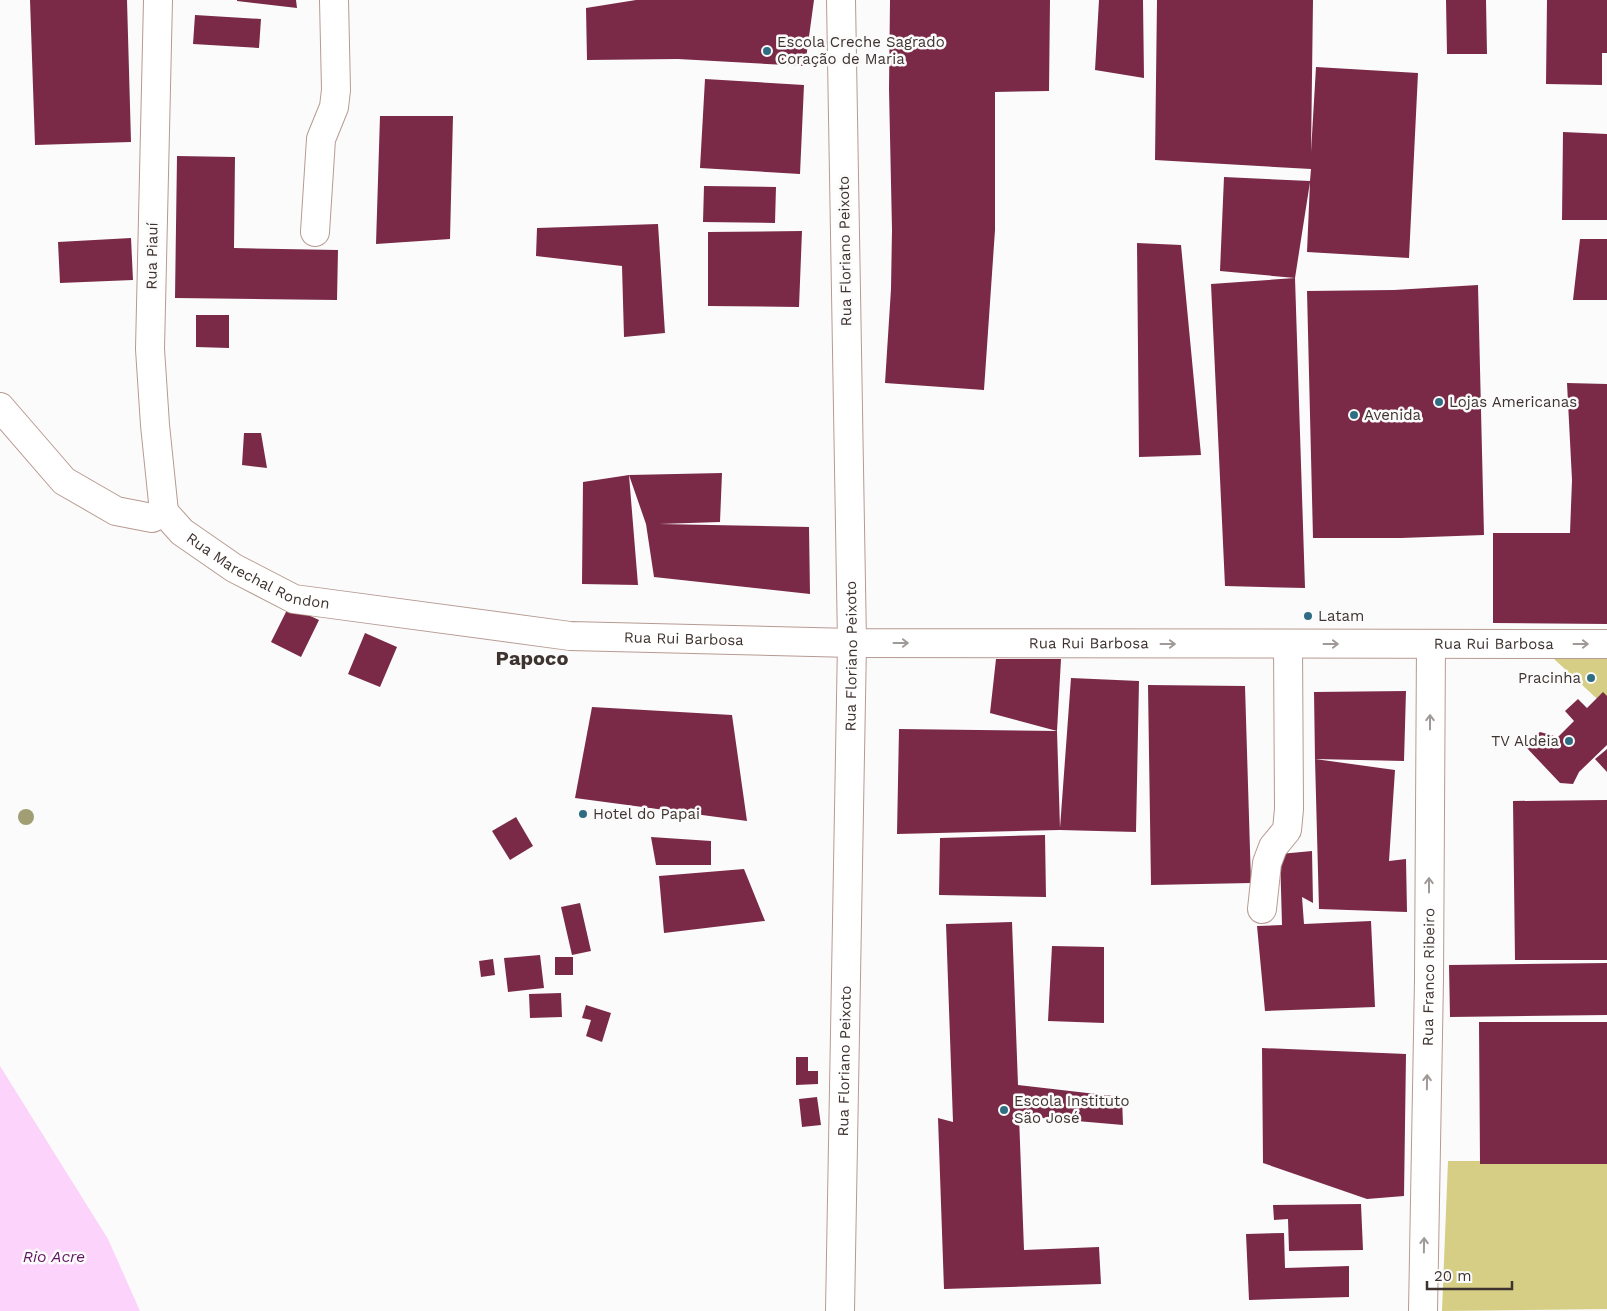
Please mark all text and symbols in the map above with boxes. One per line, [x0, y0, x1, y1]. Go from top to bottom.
place label: Escola Creche Sagrado Coração de Maria [777, 33, 945, 68]
marker: Escola Creche Sagrado Coração de Maria [761, 45, 773, 57]
street label: Rua Floriano Peixoto [835, 176, 855, 326]
street label: Rua Piauí [142, 222, 162, 290]
place label: Lojas Americanas [1449, 393, 1577, 411]
marker: Lojas Americanas [1433, 396, 1445, 408]
place label: Avenida [1364, 406, 1422, 424]
marker: Avenida [1348, 409, 1360, 421]
street label: Rua Marechal Rondon [183, 529, 331, 613]
street label: Rua Floriano Peixoto [841, 581, 861, 732]
place label: Latam [1318, 607, 1364, 625]
marker: Latam [1302, 610, 1314, 622]
street label: Rua Rui Barbosa [624, 628, 744, 649]
street label: Rua Rui Barbosa [1029, 634, 1149, 652]
street label: Rua Rui Barbosa [1434, 635, 1554, 653]
one-way arrow [892, 638, 909, 648]
one-way arrow [1160, 639, 1176, 649]
one-way arrow [1322, 639, 1339, 649]
one-way arrow [1572, 639, 1589, 649]
district label: Papoco [496, 646, 568, 670]
place label: Pracinha [1518, 669, 1581, 687]
marker: Pracinha [1585, 672, 1597, 684]
one-way arrow [1425, 715, 1435, 731]
place label: TV Aldeia [1491, 732, 1559, 750]
marker: TV Aldeia [1563, 735, 1575, 747]
place label: Hotel do Papai [593, 805, 700, 823]
marker: Hotel do Papai [577, 808, 589, 820]
one-way arrow [1424, 877, 1434, 894]
street label: Rua Franco Ribeiro [1419, 908, 1438, 1046]
street label: Rua Floriano Peixoto [834, 986, 855, 1137]
one-way arrow [1422, 1075, 1432, 1091]
place label: Escola Instituto São José [1014, 1092, 1129, 1127]
marker: Escola Instituto São José [998, 1104, 1010, 1116]
one-way arrow [1419, 1237, 1429, 1254]
water label: Rio Acre [23, 1247, 85, 1266]
scale bar [1427, 1258, 1512, 1290]
text: 20 m [1434, 1267, 1472, 1285]

